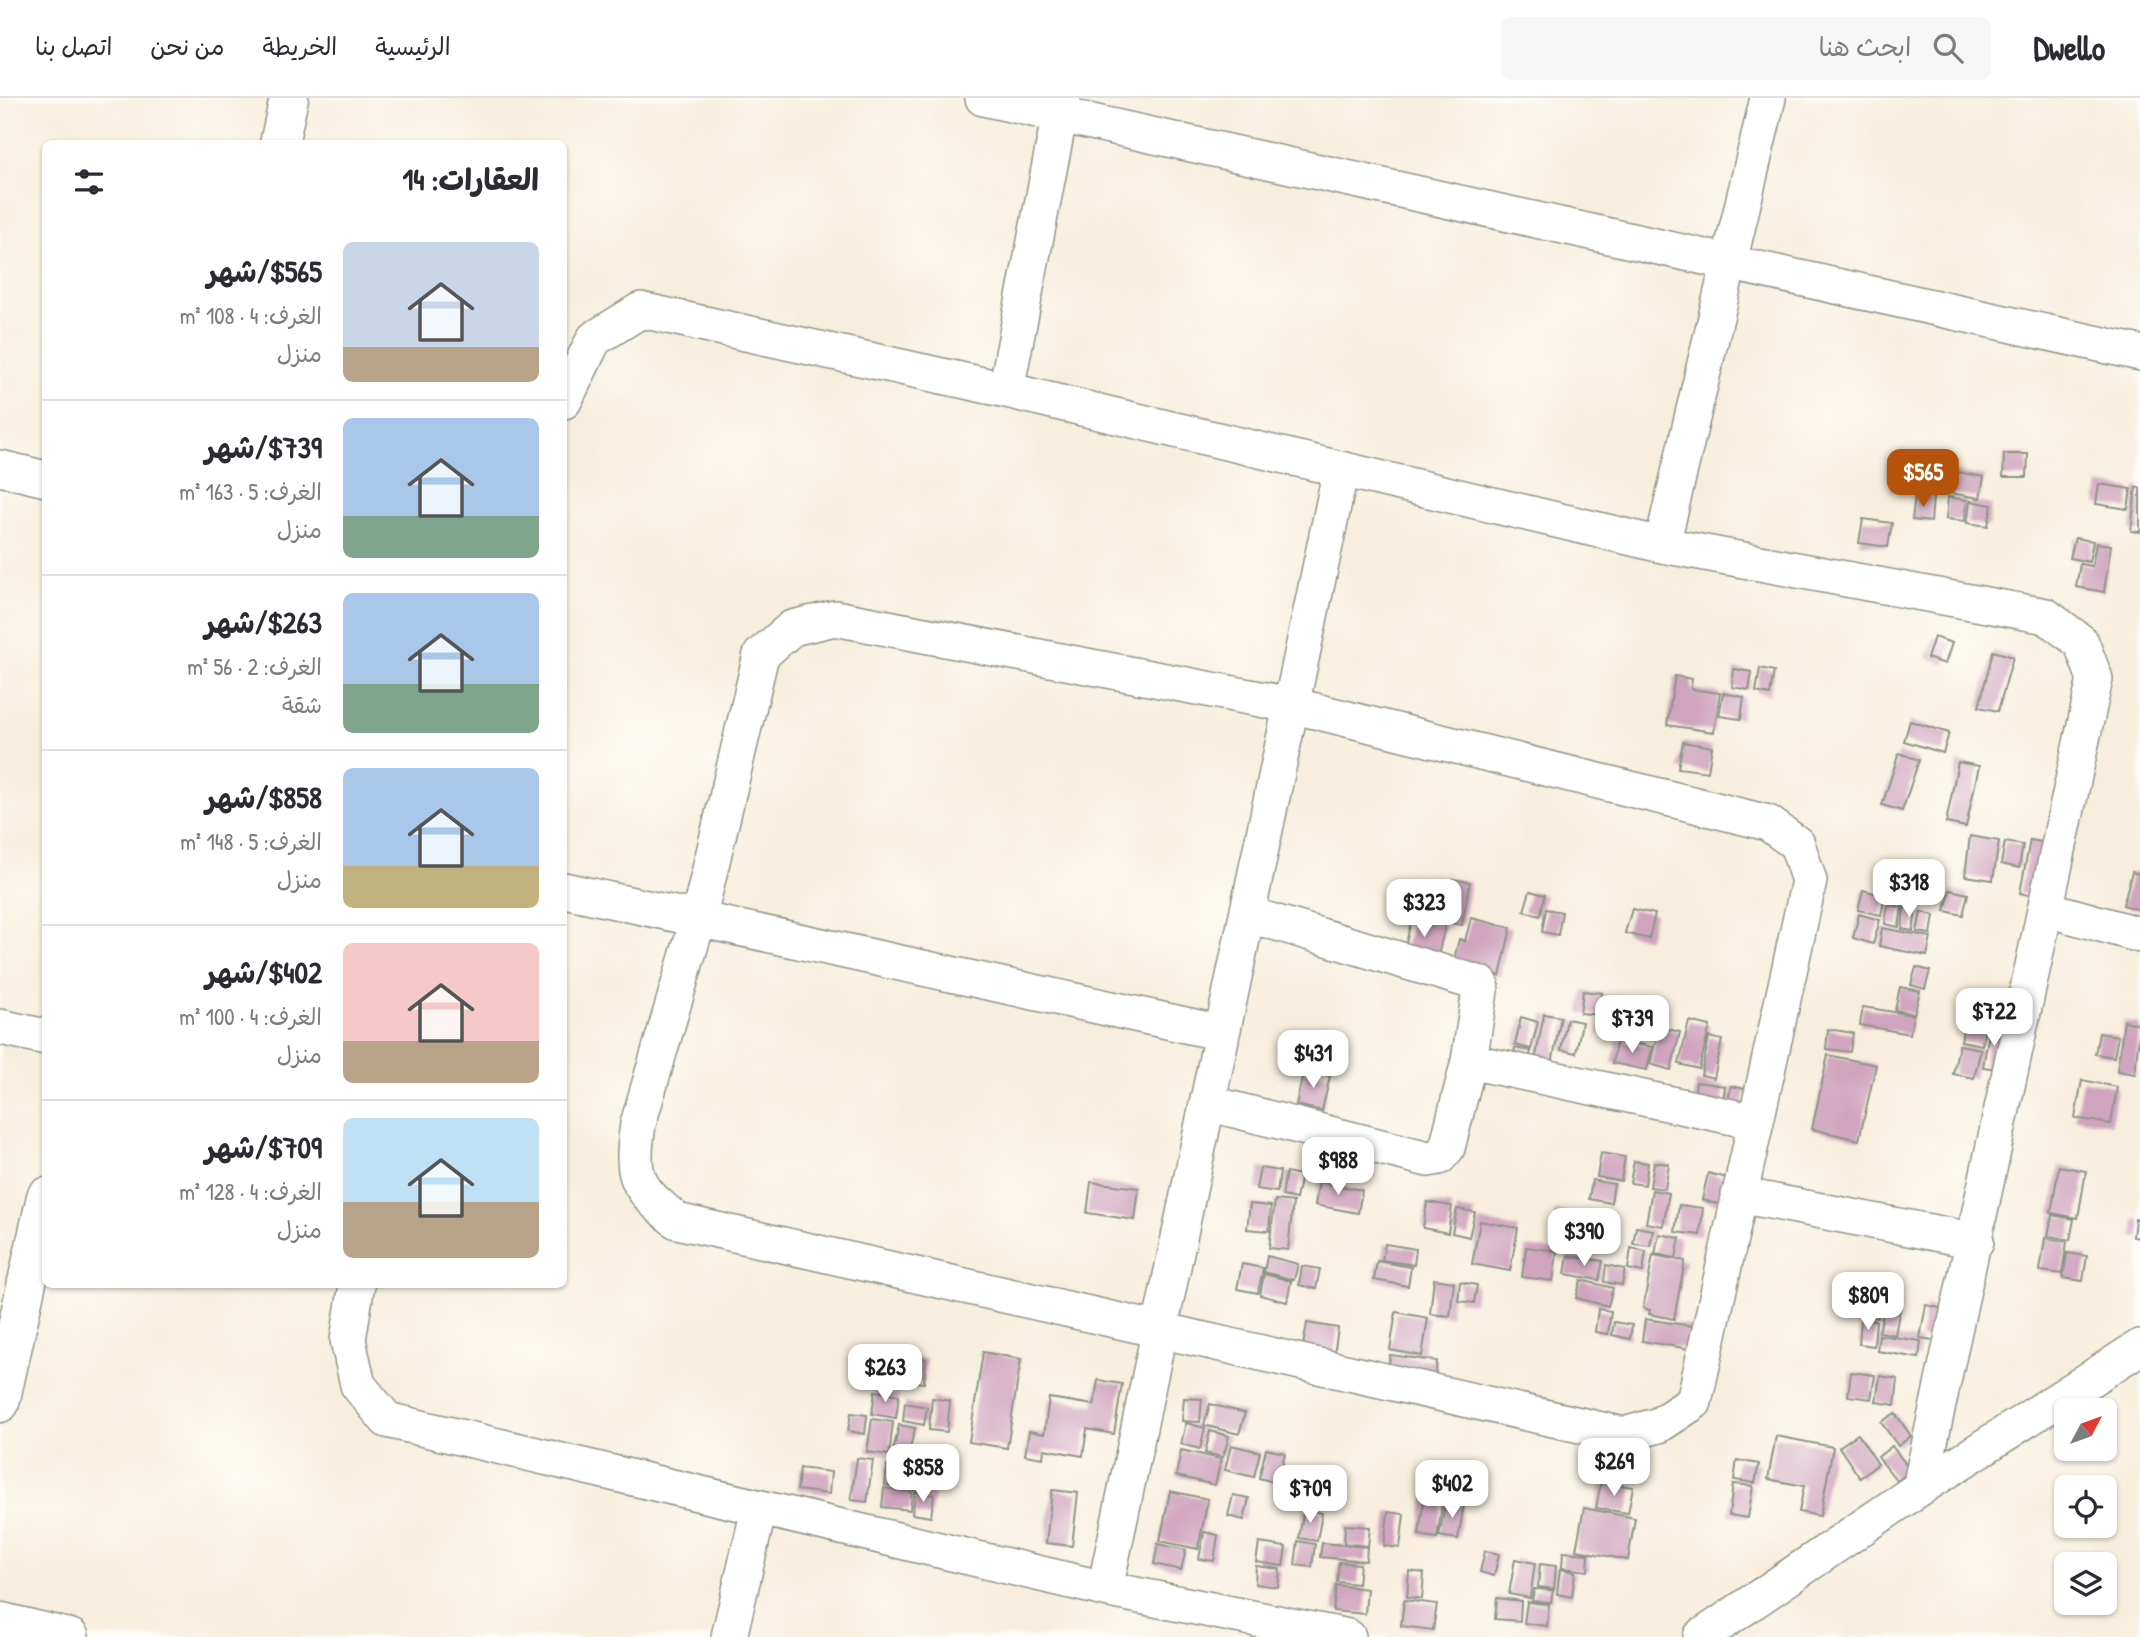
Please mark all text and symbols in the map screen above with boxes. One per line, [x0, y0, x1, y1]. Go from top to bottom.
search box [1501, 17, 1991, 80]
text: Dwello [2033, 26, 2105, 70]
text: ابحث هنا [1818, 29, 1911, 64]
icon: search [1929, 29, 1967, 67]
text: اتصل بنا [35, 30, 112, 62]
text: من نحن [150, 30, 224, 62]
text: الخريطة [262, 30, 337, 62]
text: الرئيسية [375, 30, 451, 62]
text: العقارات: 14 [402, 159, 539, 199]
icon: filters [70, 163, 108, 201]
text: $565/شهر [207, 251, 322, 291]
icon: home [399, 270, 483, 354]
text: الغرف: 4 · 108 m² [180, 300, 322, 331]
text: منزل [277, 338, 322, 369]
text: $739/شهر [205, 427, 322, 467]
icon: home [399, 446, 483, 530]
pin: $565 [1882, 450, 1964, 509]
text: $565 [1903, 456, 1943, 487]
text: الغرف: 5 · 163 m² [179, 476, 322, 507]
text: منزل [277, 514, 322, 545]
text: $263/شهر [205, 602, 322, 642]
icon: home [399, 621, 483, 705]
text: الغرف: 2 · 56 m² [187, 651, 322, 682]
text: شقة [282, 689, 322, 720]
text: $858/شهر [206, 777, 322, 817]
icon: home [399, 796, 483, 880]
text: الغرف: 5 · 148 m² [180, 826, 322, 857]
pin: $318 [1868, 860, 1950, 919]
text: منزل [277, 864, 322, 895]
text: $318 [1889, 866, 1929, 897]
pin: $323 [1383, 880, 1465, 939]
text: $323 [1402, 886, 1446, 917]
text: $402/شهر [205, 952, 322, 992]
icon: home [399, 971, 483, 1055]
pin: $722 [1953, 988, 2035, 1048]
text: $722 [1972, 995, 2016, 1026]
pin: $739 [1591, 996, 1673, 1055]
text: الغرف: 4 · 100 m² [179, 1001, 322, 1032]
text: $739 [1611, 1002, 1653, 1033]
pin: $431 [1272, 1030, 1354, 1090]
text: $431 [1294, 1037, 1332, 1068]
text: منزل [277, 1039, 322, 1070]
text: $709/شهر [205, 1127, 322, 1167]
pin: $988 [1297, 1138, 1379, 1197]
text: $988 [1318, 1144, 1358, 1175]
icon: home [399, 1146, 483, 1230]
text: الغرف: 4 · 128 m² [179, 1176, 322, 1207]
pin: $390 [1543, 1208, 1625, 1268]
text: منزل [277, 1214, 322, 1245]
text: $390 [1564, 1215, 1604, 1246]
pin: $809 [1827, 1272, 1909, 1332]
text: $809 [1848, 1279, 1888, 1310]
pin: $263 [844, 1344, 926, 1404]
text: $263 [864, 1351, 906, 1382]
north arrow [2054, 1398, 2118, 1461]
map controls [2054, 1398, 2117, 1615]
pin: $269 [1573, 1438, 1655, 1498]
pin: $858 [882, 1444, 964, 1504]
text: $269 [1594, 1445, 1634, 1476]
text: $858 [902, 1451, 944, 1482]
pin: $402 [1411, 1460, 1493, 1520]
pin: $709 [1269, 1466, 1351, 1525]
text: $402 [1431, 1467, 1473, 1498]
text: $709 [1289, 1472, 1331, 1503]
button: locate [2054, 1475, 2117, 1538]
button: layers [2054, 1552, 2117, 1615]

